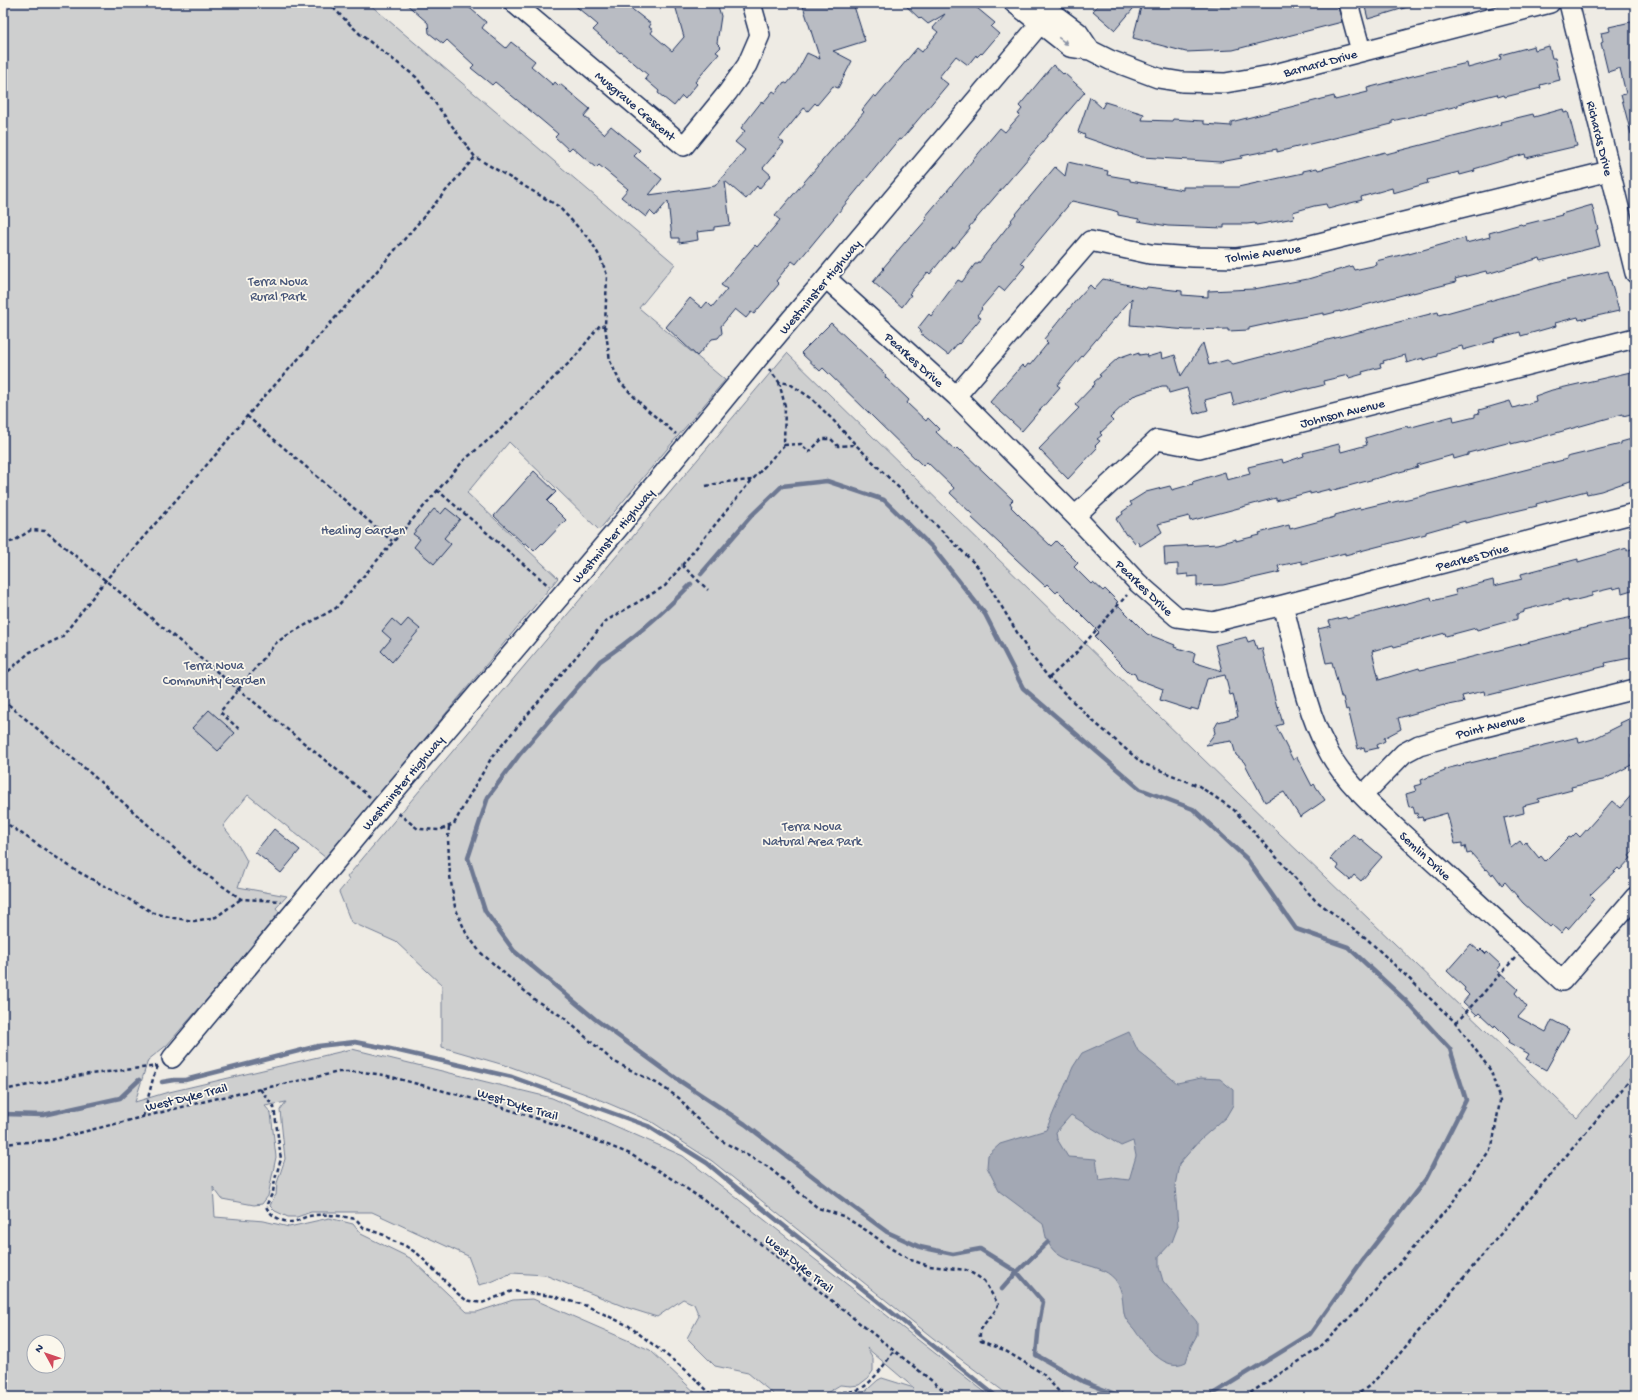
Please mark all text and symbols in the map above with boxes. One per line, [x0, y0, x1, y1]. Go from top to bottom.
one-way arrow [1058, 37, 1069, 45]
street label: Barnard Drive [1281, 47, 1359, 82]
street label: Musgrave Crescent [591, 69, 679, 146]
street label: Richards Drive [1582, 100, 1615, 178]
street label: Westminster Highway [777, 237, 865, 338]
street label: Tolmie Avenue [1224, 242, 1302, 267]
park label: Terra Nova Rural Park [247, 275, 308, 305]
street label: Pearkes Drive [880, 330, 946, 392]
street label: Johnson Avenue [1299, 397, 1387, 432]
street label: Westminster Highway [570, 486, 658, 587]
park label: Healing Garden [321, 524, 406, 539]
street label: Pearkes Drive [1434, 541, 1511, 576]
street label: Pearkes Drive [1111, 557, 1175, 620]
park label: Terra Nova Community Garden [163, 659, 266, 689]
street label: Point Avenue [1454, 712, 1527, 743]
street label: Westminster Highway [360, 733, 448, 834]
park label: Terra Nova Natural Area Park [763, 820, 863, 850]
street label: Semlin Drive [1395, 829, 1453, 885]
street label: West Dyke Trail [144, 1081, 229, 1116]
street label: West Dyke Trail [475, 1086, 560, 1125]
street label: West Dyke Trail [761, 1233, 836, 1297]
north arrow [26, 1334, 66, 1374]
text: N [33, 1342, 47, 1355]

